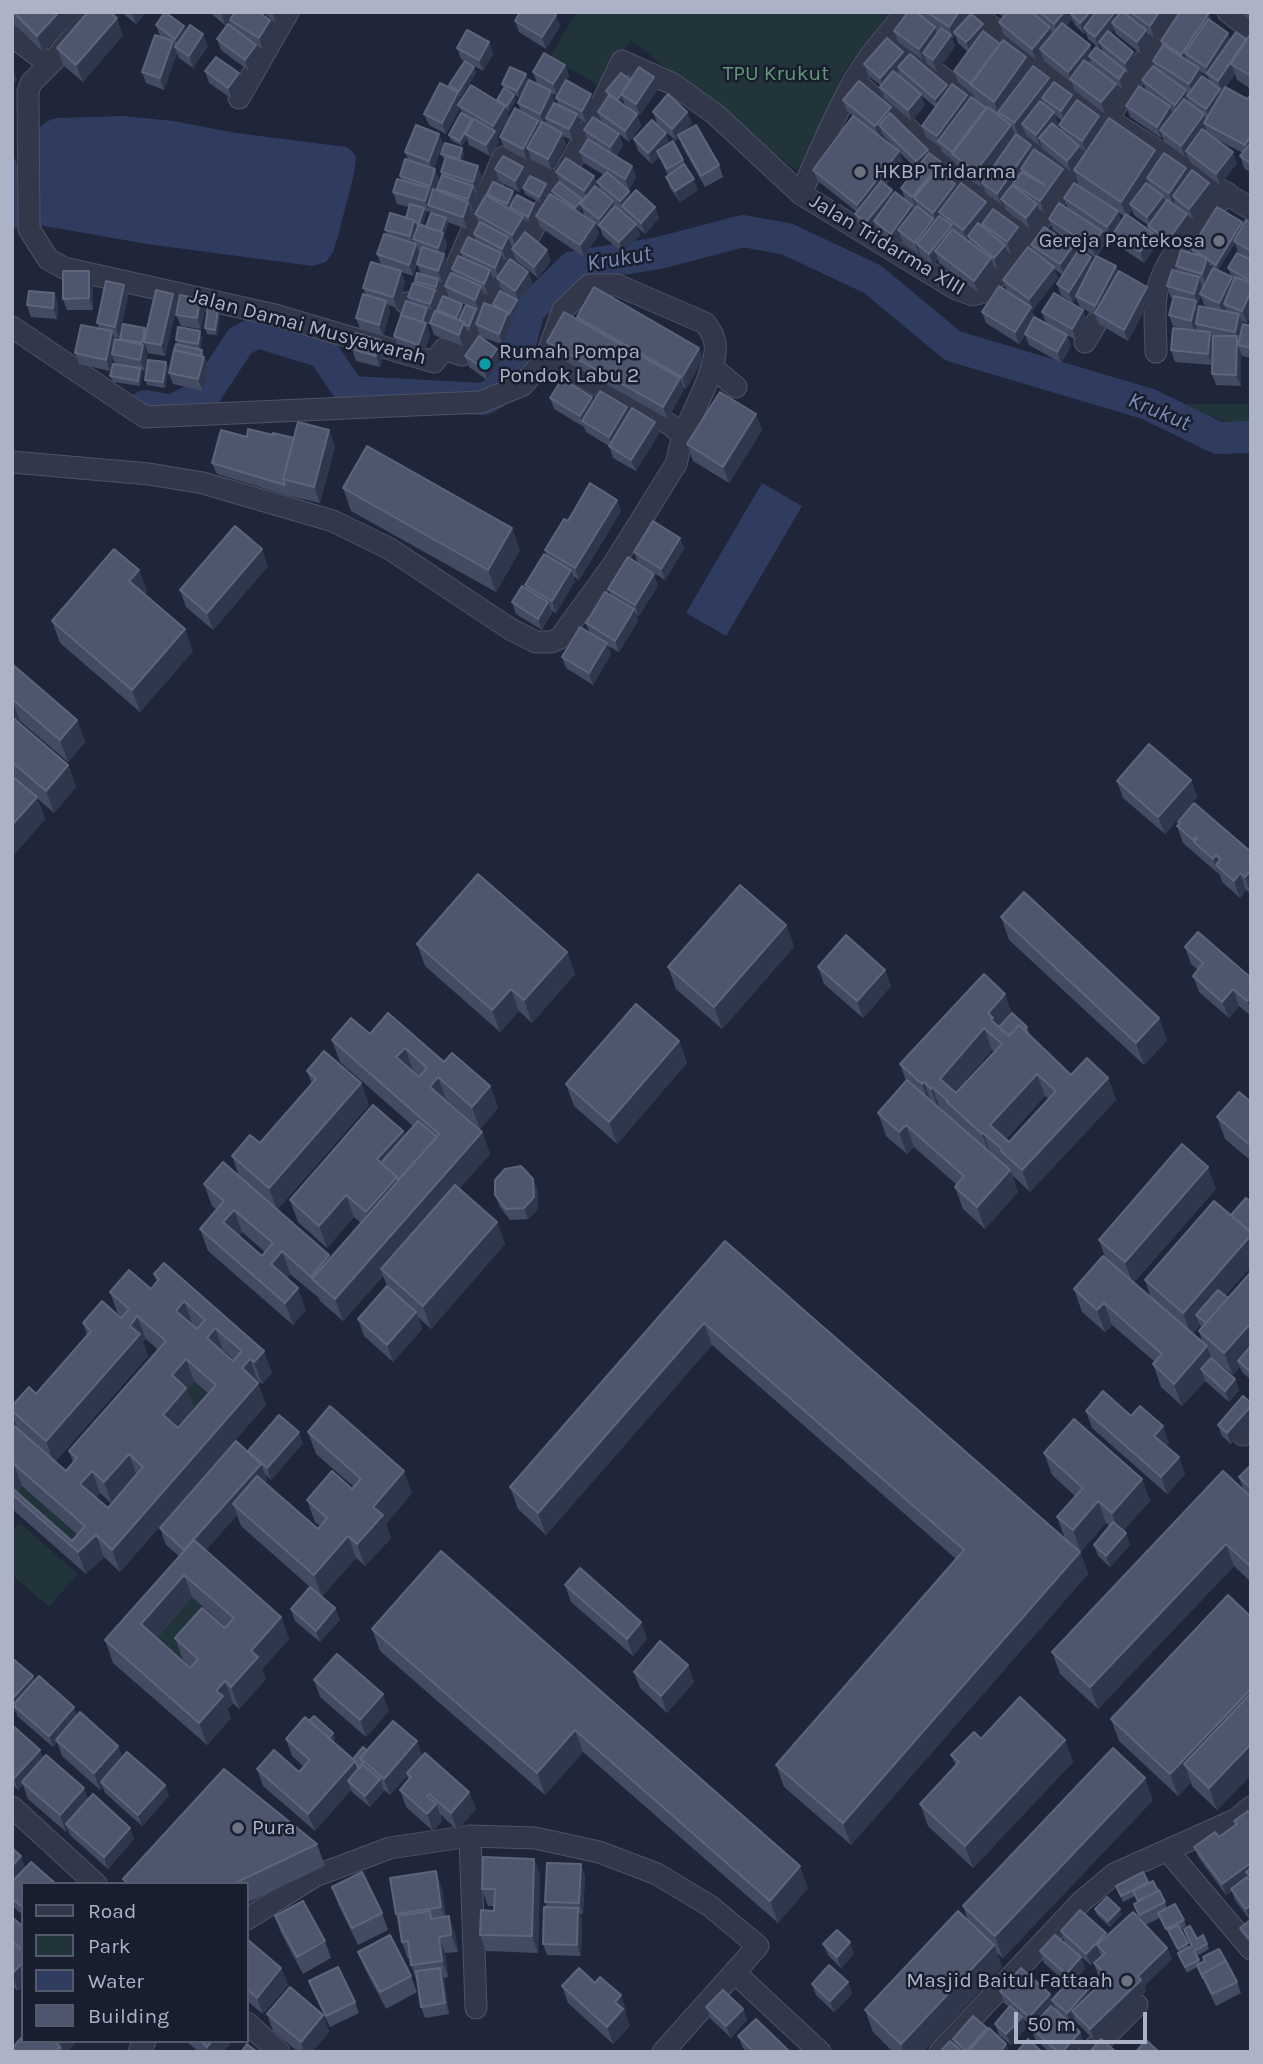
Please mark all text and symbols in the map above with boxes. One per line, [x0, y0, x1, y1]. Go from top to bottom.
park label: TPU Krukut [723, 61, 829, 87]
place label: HKBP Tridarma [874, 159, 1016, 185]
marker: HKBP Tridarma [852, 164, 868, 180]
street label: Jalan Tridarma XIII [805, 189, 969, 301]
place label: Gereja Pantekosa [1039, 228, 1205, 254]
marker: Gereja Pantekosa [1211, 233, 1227, 249]
water label: Krukut [585, 240, 653, 278]
street label: Jalan Damai Musyawarah [187, 283, 429, 371]
place label: Rumah Pompa Pondok Labu 2 [499, 339, 640, 389]
marker: Rumah Pompa Pondok Labu 2 [477, 356, 493, 372]
water label: Krukut [1124, 387, 1194, 437]
place label: Pura [252, 1815, 295, 1841]
marker: Pura [230, 1820, 246, 1836]
legend [21, 1882, 248, 2043]
text: Road [88, 1899, 136, 1923]
text: Park [88, 1934, 131, 1958]
place label: Masjid Baitul Fattaah [906, 1968, 1113, 1994]
text: Water [88, 1969, 144, 1993]
marker: Masjid Baitul Fattaah [1119, 1973, 1135, 1989]
scale bar [1018, 1997, 1151, 2041]
text: Building [88, 2004, 169, 2028]
text: 50 m [1027, 2012, 1076, 2036]

